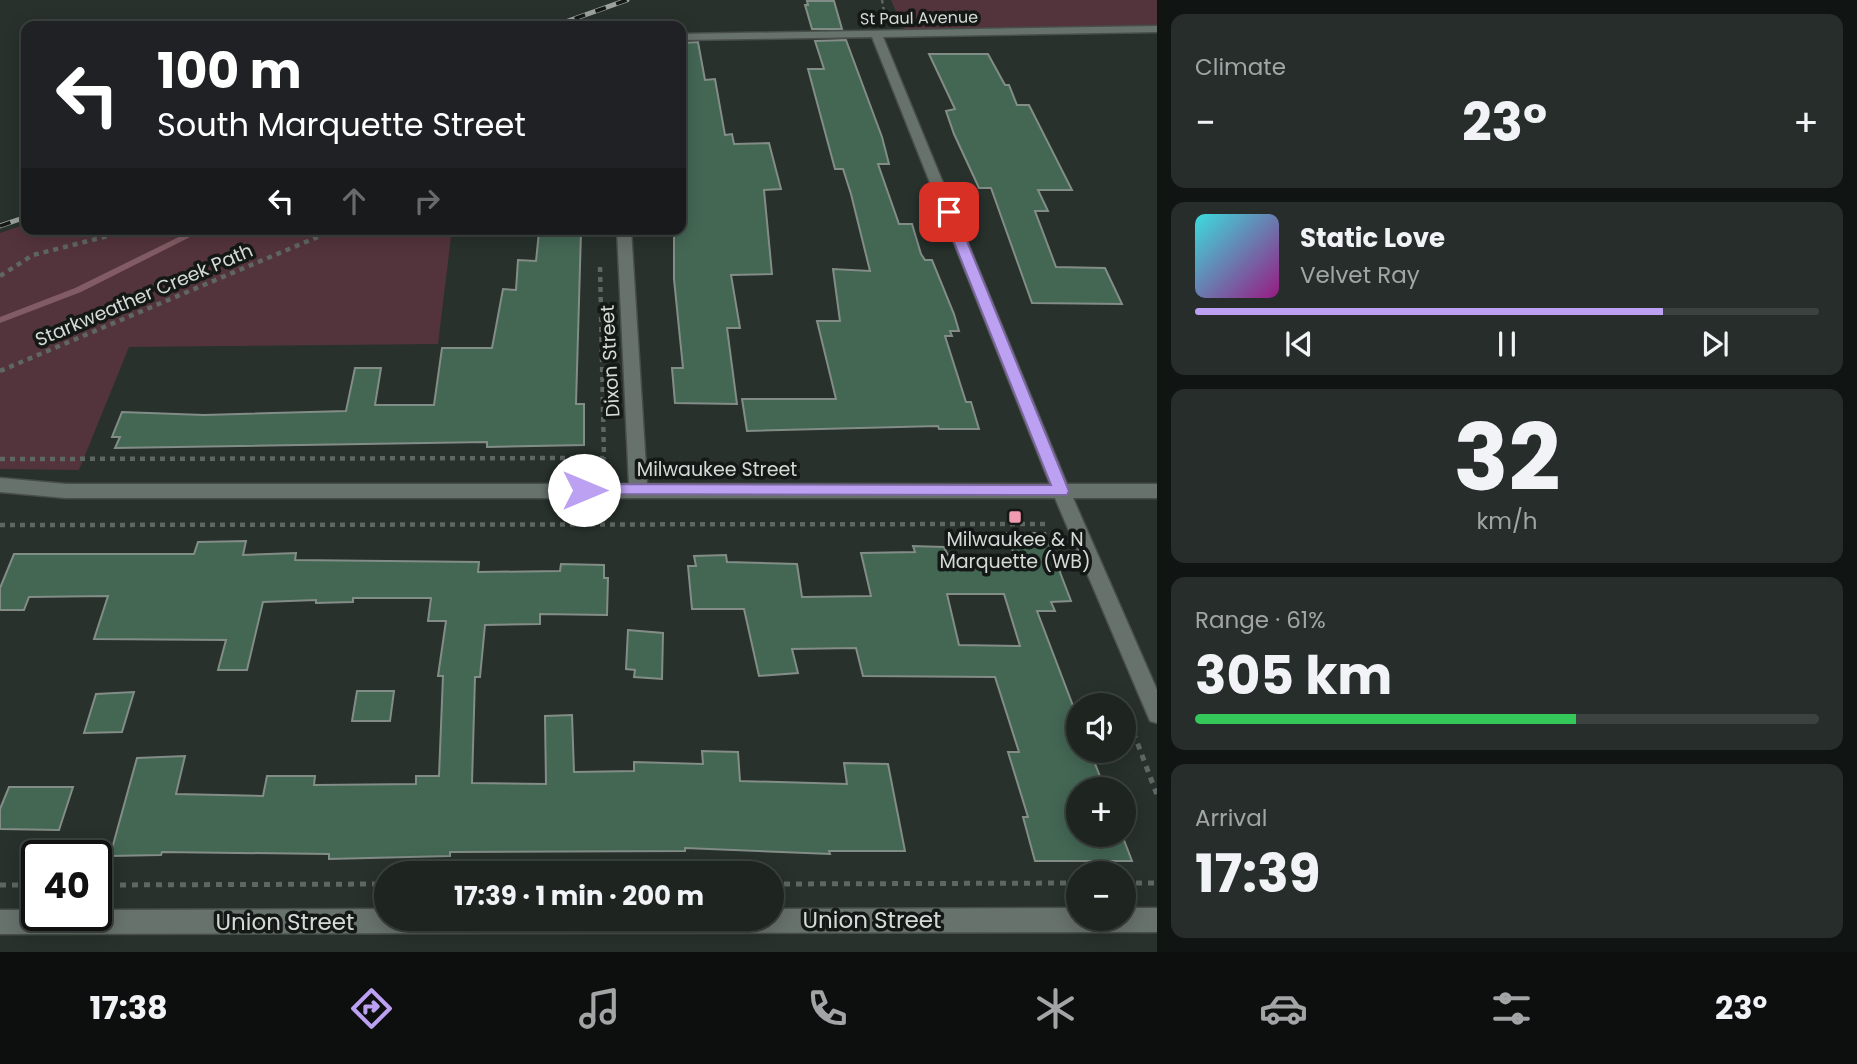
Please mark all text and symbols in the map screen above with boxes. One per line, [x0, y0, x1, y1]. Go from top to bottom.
street label: St Paul Avenue [860, 5, 978, 31]
text: 100 m [157, 37, 302, 105]
icon: left [42, 49, 133, 140]
text: Climate [1195, 51, 1286, 83]
text: 23° [1462, 86, 1547, 159]
text: − [1195, 96, 1216, 149]
text: + [1793, 96, 1819, 149]
text: South Marquette Street [157, 102, 526, 147]
icon: left [262, 182, 300, 220]
icon: ahead [335, 182, 373, 220]
icon: right [408, 182, 446, 220]
pin [919, 182, 979, 242]
icon: arrive [930, 193, 968, 231]
text: Static Love [1300, 220, 1445, 256]
street label: Starkweather Creek Path [31, 237, 257, 353]
text: Velvet Ray [1300, 259, 1420, 291]
street label: Dixon Street [594, 304, 626, 418]
icon: previous [1280, 325, 1318, 363]
icon: pause [1488, 325, 1526, 363]
icon: next [1696, 325, 1734, 363]
text: 32 [1453, 394, 1561, 522]
position arrow [547, 453, 621, 527]
street label: Milwaukee Street [637, 456, 797, 483]
text: km/h [1476, 505, 1538, 537]
marker: Milwaukee & N Marquette (WB) [1007, 509, 1023, 525]
place label: Milwaukee & N Marquette (WB) [939, 526, 1091, 575]
text: Range · 61% [1195, 604, 1326, 636]
text: 305 km [1195, 639, 1392, 712]
map controls [1066, 693, 1136, 931]
button: sound [1066, 693, 1136, 763]
button: + [1066, 777, 1136, 847]
text: Arrival [1195, 802, 1267, 834]
text: 17:39 [1195, 837, 1321, 910]
speed limit sign: 40 [21, 840, 112, 931]
button: − [1066, 861, 1136, 931]
text: 17:39 · 1 min · 200 m [454, 878, 704, 914]
street label: Union Street [803, 904, 941, 936]
street label: Union Street [216, 906, 354, 938]
icon: directions [347, 984, 396, 1033]
icon: music [575, 984, 624, 1033]
icon: phone [803, 984, 852, 1033]
icon: climate [1031, 984, 1080, 1033]
icon: car [1259, 984, 1308, 1033]
icon: filters [1487, 984, 1536, 1033]
text: 17:38 [90, 985, 168, 1030]
text: 23° [1715, 985, 1767, 1030]

